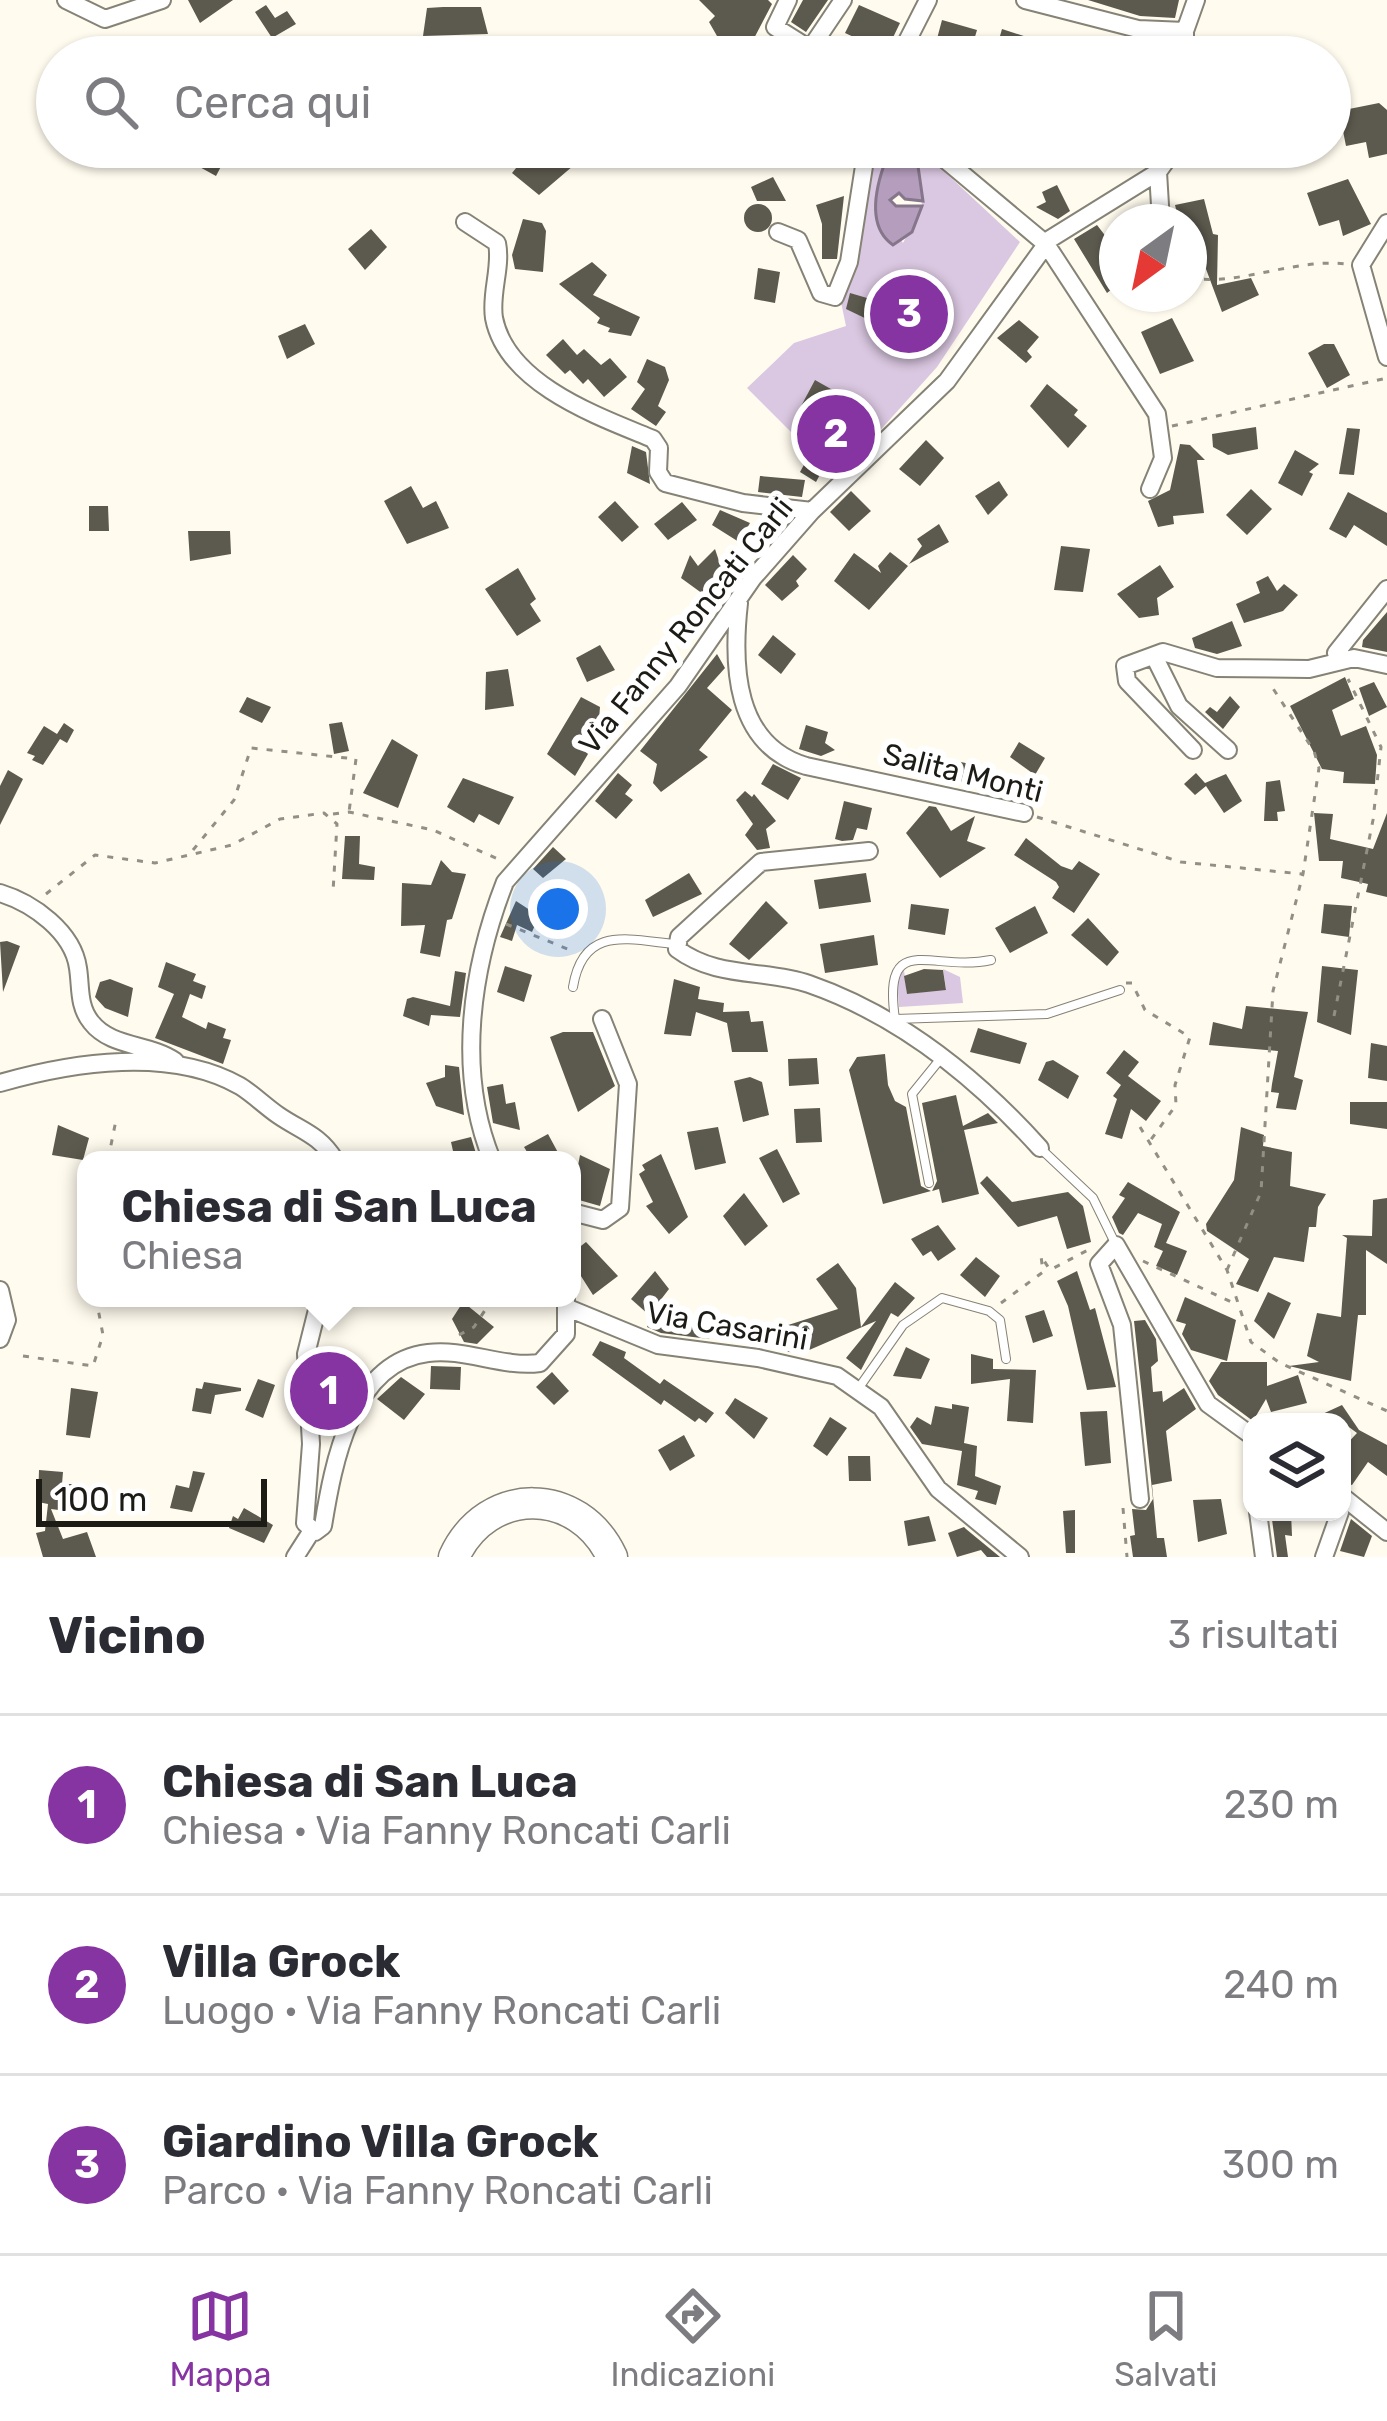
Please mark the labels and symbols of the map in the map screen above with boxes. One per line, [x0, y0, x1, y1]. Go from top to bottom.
north arrow [1099, 204, 1207, 312]
pin: 3 [870, 269, 948, 359]
pin: 2 [797, 389, 875, 479]
street label: Via Fanny Roncati Carli [571, 490, 801, 762]
street label: Salita Monti [879, 736, 1047, 810]
your location [528, 879, 588, 939]
street label: Via Casarini [643, 1294, 811, 1358]
pin: 1 [290, 1346, 368, 1436]
scale bar [36, 1473, 267, 1526]

